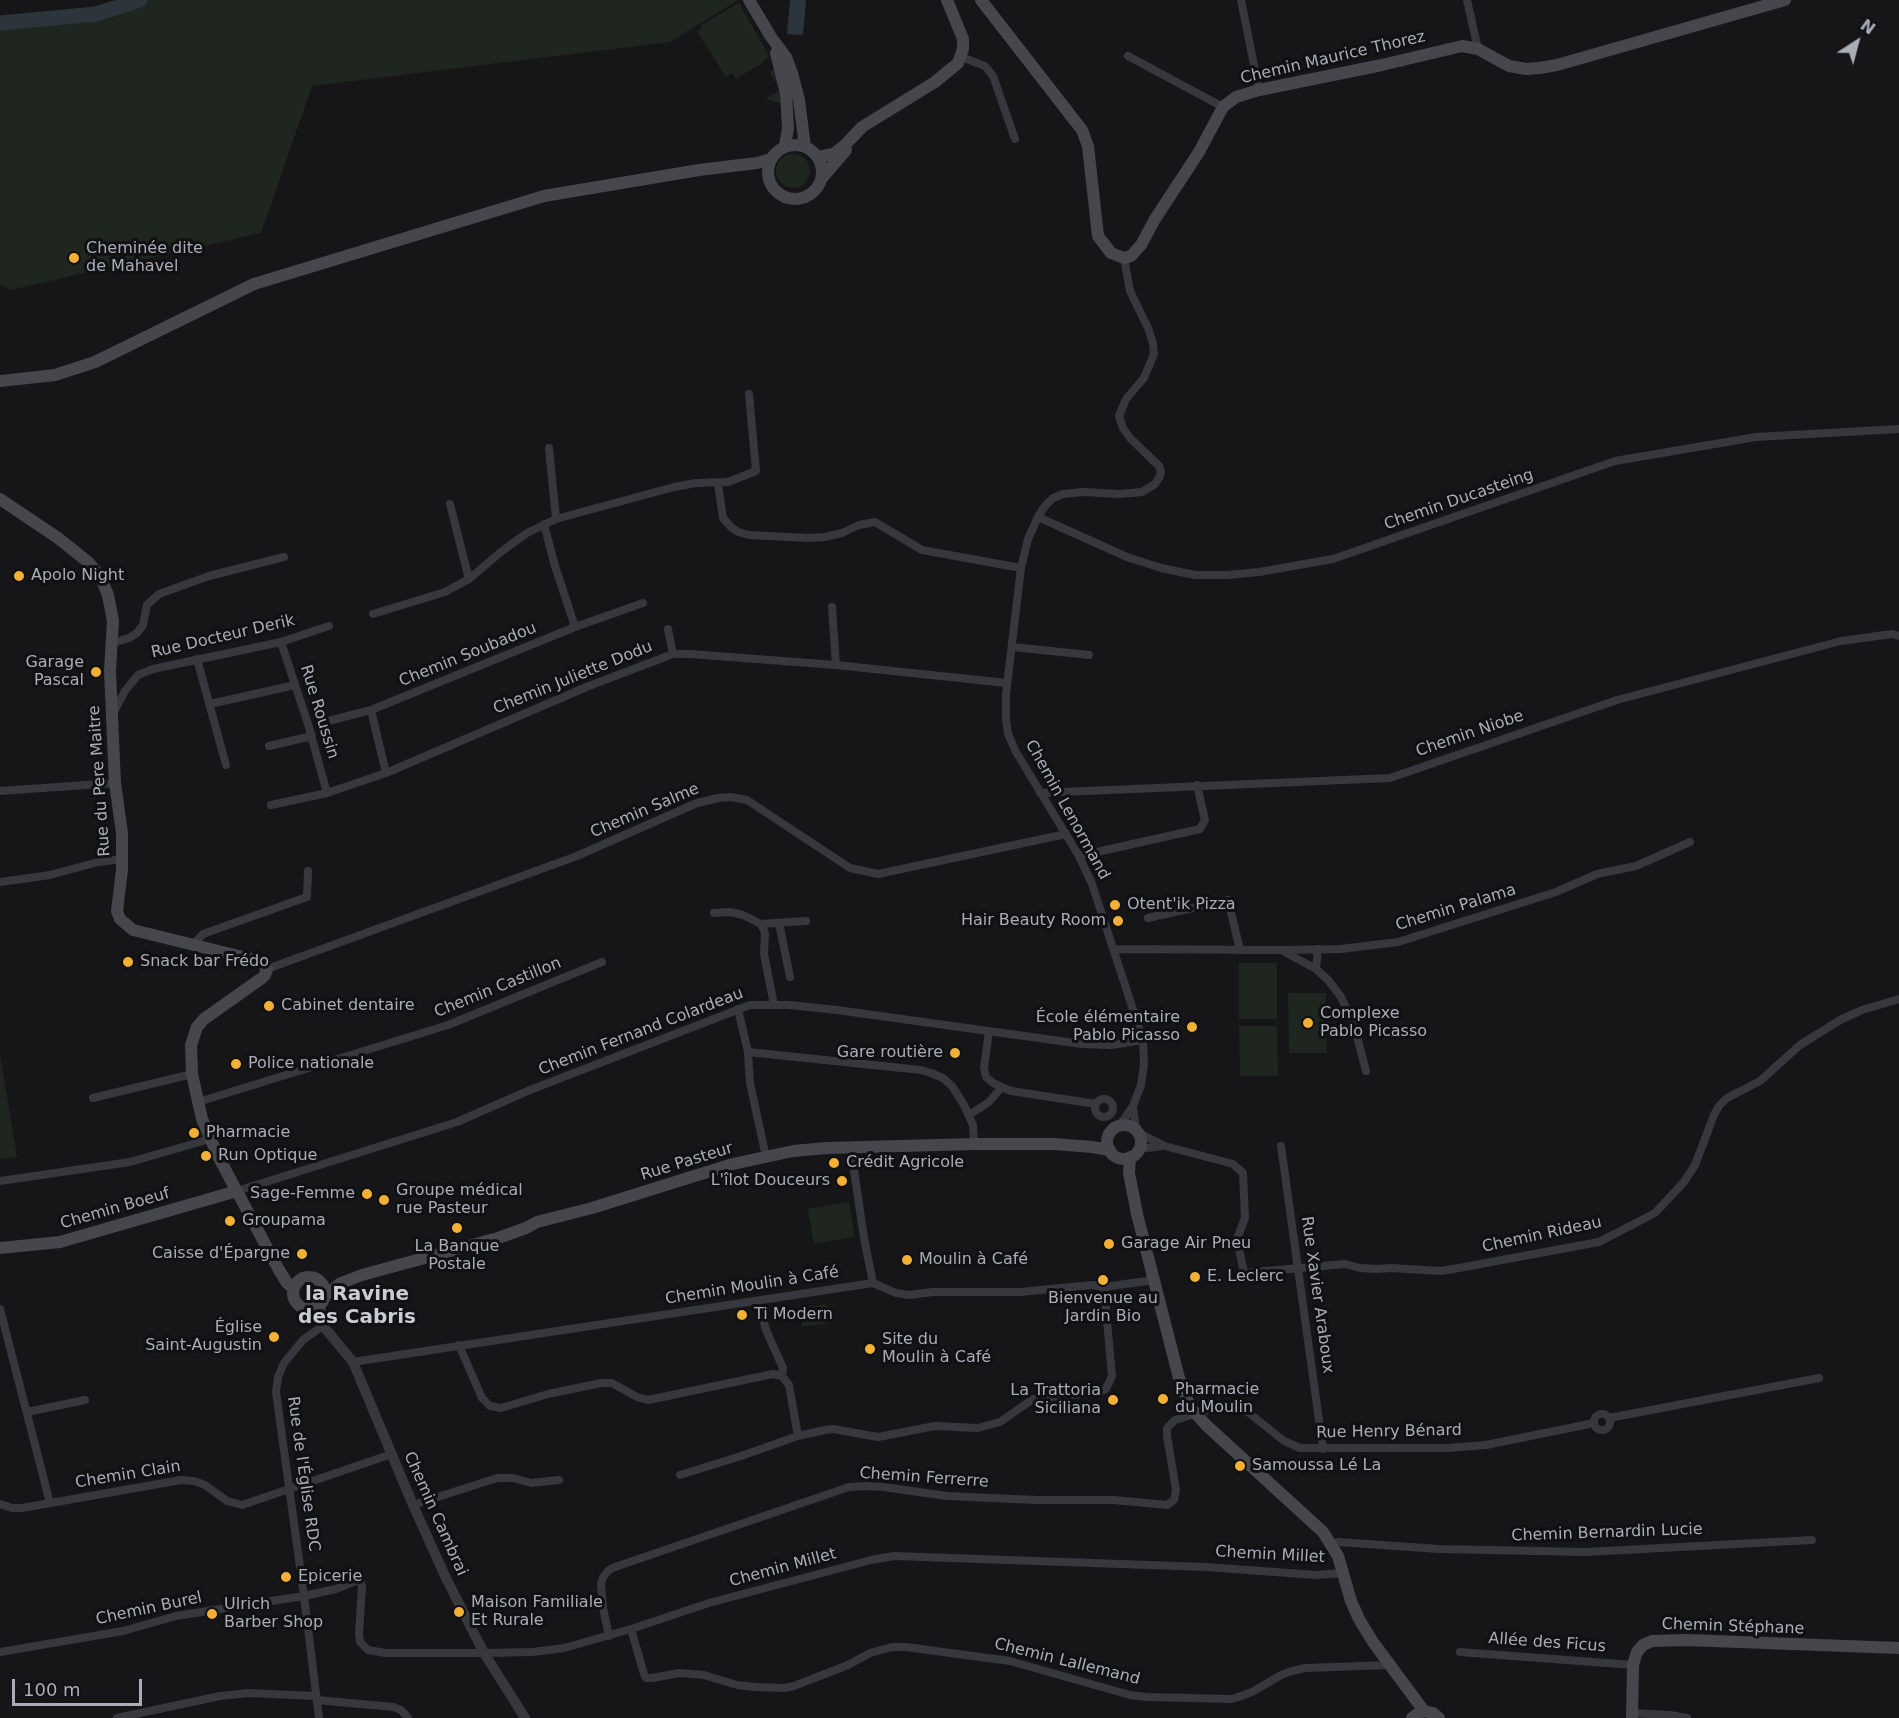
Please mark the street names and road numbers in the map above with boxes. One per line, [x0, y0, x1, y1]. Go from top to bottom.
street label: Chemin Maurice Thorez [1239, 27, 1427, 89]
street label: Chemin Ducasteing [1382, 465, 1536, 535]
street label: Rue Docteur Derik [149, 611, 297, 663]
street label: Chemin Soubadou [396, 619, 540, 691]
street label: Chemin Juliette Dodu [491, 637, 655, 719]
street label: Rue Roussin [296, 663, 342, 761]
street label: Rue du Pere Maitre [85, 705, 115, 857]
street label: Chemin Niobe [1414, 707, 1526, 761]
street label: Chemin Lenormand [1021, 737, 1113, 883]
street label: Chemin Salme [588, 779, 702, 843]
street label: Chemin Palama [1394, 881, 1518, 935]
street label: Chemin Castillon [432, 954, 564, 1022]
street label: Chemin Fernand Colardeau [536, 984, 746, 1080]
street label: Rue Pasteur [639, 1139, 735, 1185]
street label: Chemin Boeuf [58, 1184, 172, 1234]
street label: Chemin Rideau [1480, 1213, 1604, 1257]
street label: Rue Xavier Araboux [1296, 1215, 1338, 1375]
street label: Chemin Moulin à Café [664, 1263, 840, 1309]
street label: Rue de l'Église RDC [283, 1395, 323, 1553]
street label: Rue Henry Bénard [1316, 1421, 1462, 1443]
street label: Chemin Cambrai [399, 1449, 471, 1579]
street label: Chemin Clain [74, 1457, 182, 1493]
street label: Chemin Ferrerre [859, 1464, 989, 1492]
street label: Chemin Bernardin Lucie [1511, 1520, 1703, 1546]
street label: Chemin Millet [1215, 1543, 1325, 1567]
street label: Chemin Millet [728, 1545, 838, 1591]
street label: Chemin Burel [94, 1588, 204, 1630]
street label: Chemin Stéphane [1661, 1615, 1805, 1639]
street label: Allée des Ficus [1488, 1629, 1606, 1657]
street label: Chemin Lallemand [992, 1635, 1142, 1689]

